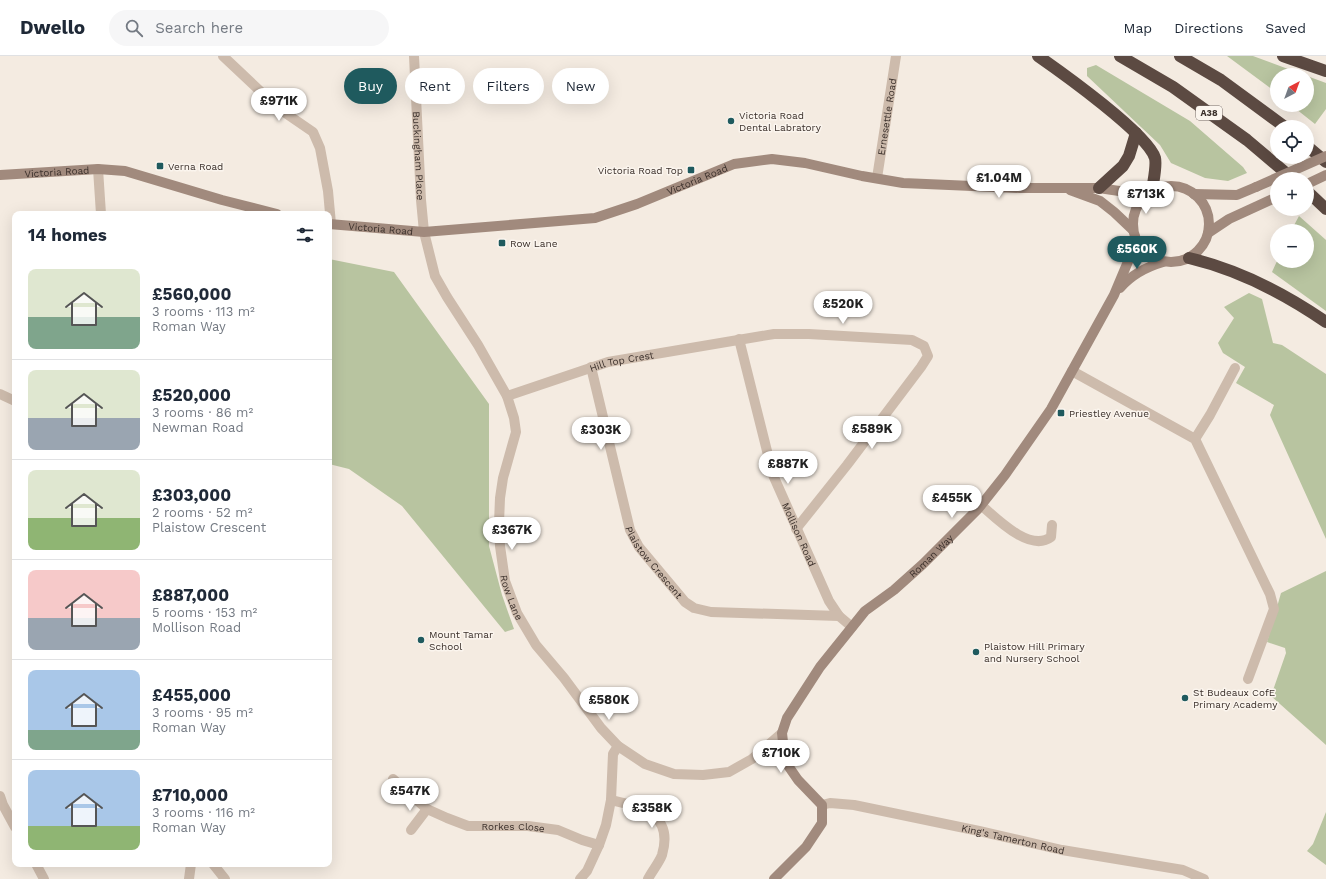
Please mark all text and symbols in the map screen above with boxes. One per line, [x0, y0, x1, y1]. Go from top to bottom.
search box [109, 10, 389, 46]
text: Dwello [20, 16, 85, 39]
icon: search [123, 17, 145, 39]
text: Search here [155, 19, 243, 37]
text: Map [1124, 20, 1152, 36]
text: Directions [1174, 20, 1243, 36]
text: Saved [1265, 20, 1306, 36]
chip: Buy [344, 68, 397, 104]
chip: Rent [405, 68, 465, 104]
chip: Filters [473, 68, 544, 104]
chip: New [552, 68, 609, 104]
north arrow [1270, 68, 1314, 112]
map controls [1270, 68, 1314, 268]
street label: Ernesettle Road [875, 77, 898, 156]
pin: £971K [251, 88, 307, 122]
text: £971K [260, 93, 298, 108]
road number: A38 [1196, 106, 1222, 120]
place label: Victoria Road Dental Labratory [739, 110, 822, 133]
street label: Buckingham Place [411, 111, 427, 201]
marker: Victoria Road Dental Labratory [726, 116, 736, 126]
button: locate [1270, 120, 1314, 164]
marker: Verna Road [155, 161, 165, 171]
place label: Verna Road [168, 161, 223, 172]
street label: Victoria Road [665, 162, 729, 197]
street label: Victoria Road [24, 164, 90, 179]
place label: Victoria Road Top [598, 165, 683, 176]
marker: Victoria Road Top [686, 165, 696, 175]
pin: £1.04M [966, 165, 1032, 199]
text: £1.04M [976, 170, 1022, 185]
button: + [1270, 172, 1314, 216]
pin: £713K [1118, 181, 1174, 215]
text: £713K [1127, 186, 1165, 201]
street label: Victoria Road [348, 220, 414, 237]
icon: filters [294, 224, 316, 246]
button: − [1270, 224, 1314, 268]
text: 14 homes [28, 225, 107, 245]
pin: £560K [1109, 236, 1165, 270]
marker: Row Lane [497, 238, 507, 248]
place label: Row Lane [510, 238, 558, 249]
text: £560K [1116, 241, 1158, 256]
text: £560,000 [152, 284, 231, 304]
icon: home [60, 285, 108, 333]
pin: £520K [815, 291, 871, 325]
text: £520K [823, 296, 863, 311]
text: 3 rooms · 113 m² [152, 304, 255, 319]
text: Roman Way [152, 319, 226, 334]
street label: Hill Top Crest [588, 349, 655, 373]
text: £520,000 [152, 385, 231, 405]
icon: home [60, 386, 108, 434]
text: 3 rooms · 86 m² [152, 405, 253, 420]
marker: Priestley Avenue [1056, 408, 1066, 418]
place label: Priestley Avenue [1069, 408, 1149, 419]
pin: £589K [844, 416, 900, 450]
pin: £303K [573, 417, 629, 451]
text: Newman Road [152, 420, 244, 435]
text: £589K [852, 421, 892, 436]
text: £303K [581, 422, 621, 437]
pin: £887K [760, 451, 816, 485]
text: £887K [768, 456, 808, 471]
text: £303,000 [152, 485, 231, 505]
pin: £455K [924, 485, 980, 519]
icon: home [60, 486, 108, 534]
text: £455K [932, 490, 972, 505]
street label: Mollison Road [780, 501, 818, 568]
text: 2 rooms · 52 m² [152, 505, 252, 520]
pin: £367K [484, 517, 540, 551]
text: Plaistow Crescent [152, 520, 266, 535]
text: £367K [492, 522, 532, 537]
street label: Plaistow Crescent [624, 525, 686, 601]
street label: Roman Way [907, 531, 956, 579]
street label: Row Lane [499, 574, 526, 622]
text: £887,000 [152, 585, 229, 605]
icon: home [60, 586, 108, 634]
text: 5 rooms · 153 m² [152, 605, 257, 620]
text: Mollison Road [152, 620, 241, 635]
place label: Mount Tamar School [429, 629, 493, 652]
marker: Mount Tamar School [416, 635, 426, 645]
place label: Plaistow Hill Primary and Nursery School [984, 641, 1086, 664]
marker: Plaistow Hill Primary and Nursery School [971, 647, 981, 657]
text: £455,000 [152, 685, 231, 705]
icon: home [60, 686, 108, 734]
pin: £580K [581, 687, 637, 721]
place label: St Budeaux CofE Primary Academy [1193, 687, 1278, 710]
text: £580K [588, 692, 630, 707]
marker: St Budeaux CofE Primary Academy [1180, 693, 1190, 703]
text: 3 rooms · 95 m² [152, 705, 253, 720]
text: Roman Way [152, 720, 226, 735]
pin: £710K [753, 740, 809, 774]
text: £710K [762, 745, 800, 760]
pin: £547K [382, 778, 438, 812]
text: £547K [390, 783, 430, 798]
text: £710,000 [152, 785, 228, 805]
icon: home [60, 786, 108, 834]
pin: £358K [624, 795, 680, 829]
text: £358K [632, 800, 672, 815]
text: 3 rooms · 116 m² [152, 805, 255, 820]
text: Roman Way [152, 820, 226, 835]
street label: Rorkes Close [481, 821, 546, 834]
street label: King's Tamerton Road [960, 822, 1066, 856]

